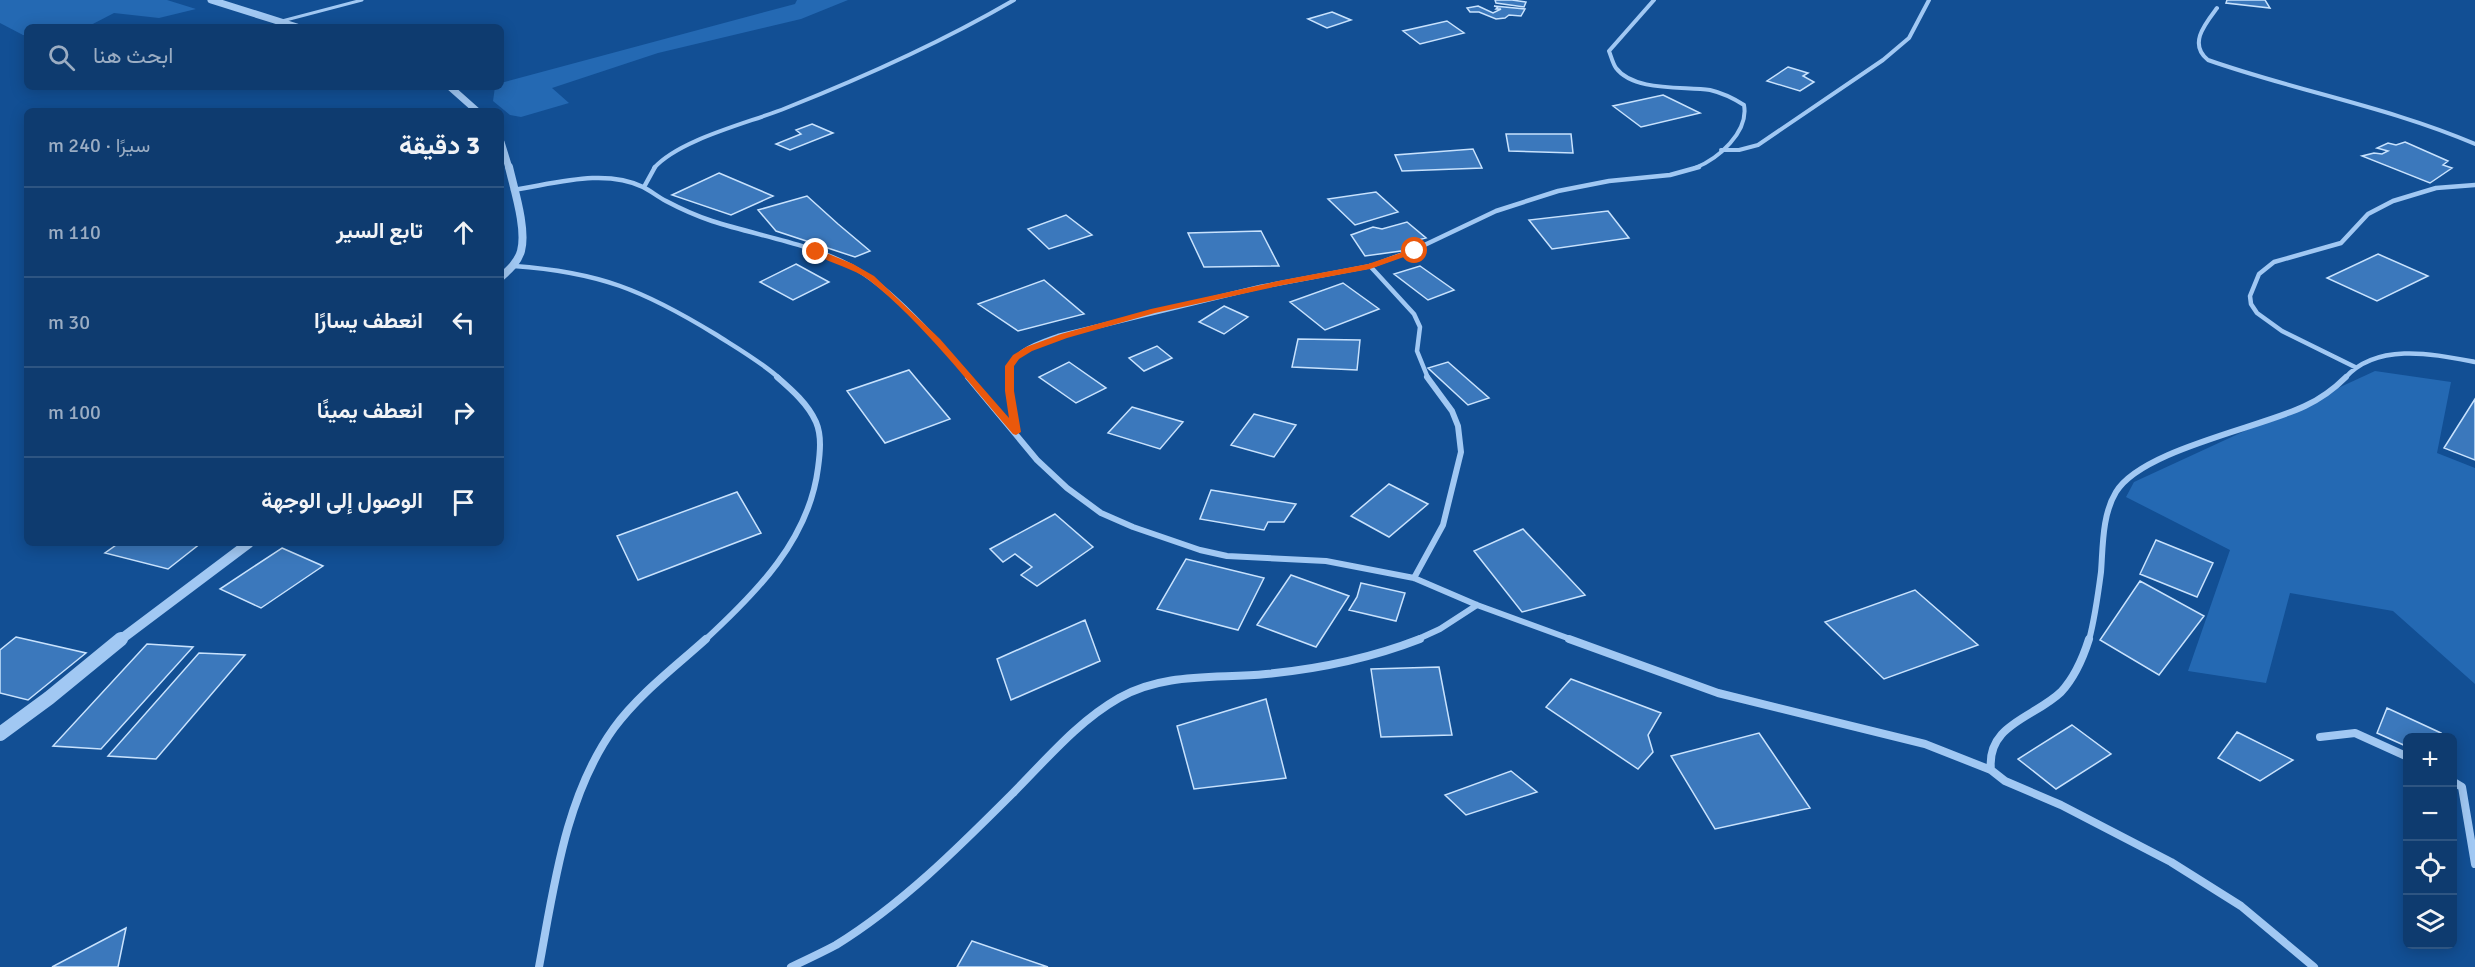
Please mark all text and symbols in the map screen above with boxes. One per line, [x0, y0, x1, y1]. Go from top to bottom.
search box [24, 24, 504, 90]
icon: search [45, 41, 78, 74]
text: ابحث هنا [93, 42, 173, 69]
text: 3 دقيقة [399, 130, 480, 162]
text: سيرًا · 240 m [48, 133, 150, 158]
icon: ahead [447, 216, 480, 249]
text: تابع السير [336, 217, 423, 244]
text: 110 m [48, 220, 101, 245]
route start [1401, 237, 1427, 263]
route end [802, 238, 828, 264]
icon: left [447, 306, 480, 339]
text: انعطف يسارًا [314, 307, 423, 334]
text: 30 m [48, 310, 90, 335]
icon: right [447, 396, 480, 429]
text: انعطف يمينًا [317, 397, 423, 424]
text: 100 m [48, 400, 101, 425]
icon: arrive [447, 486, 480, 519]
text: الوصول إلى الوجهة [261, 487, 423, 514]
map controls [2403, 733, 2457, 949]
button: + [2403, 733, 2457, 787]
button: − [2403, 787, 2457, 841]
button: locate [2403, 841, 2457, 895]
button: layers [2403, 895, 2457, 949]

